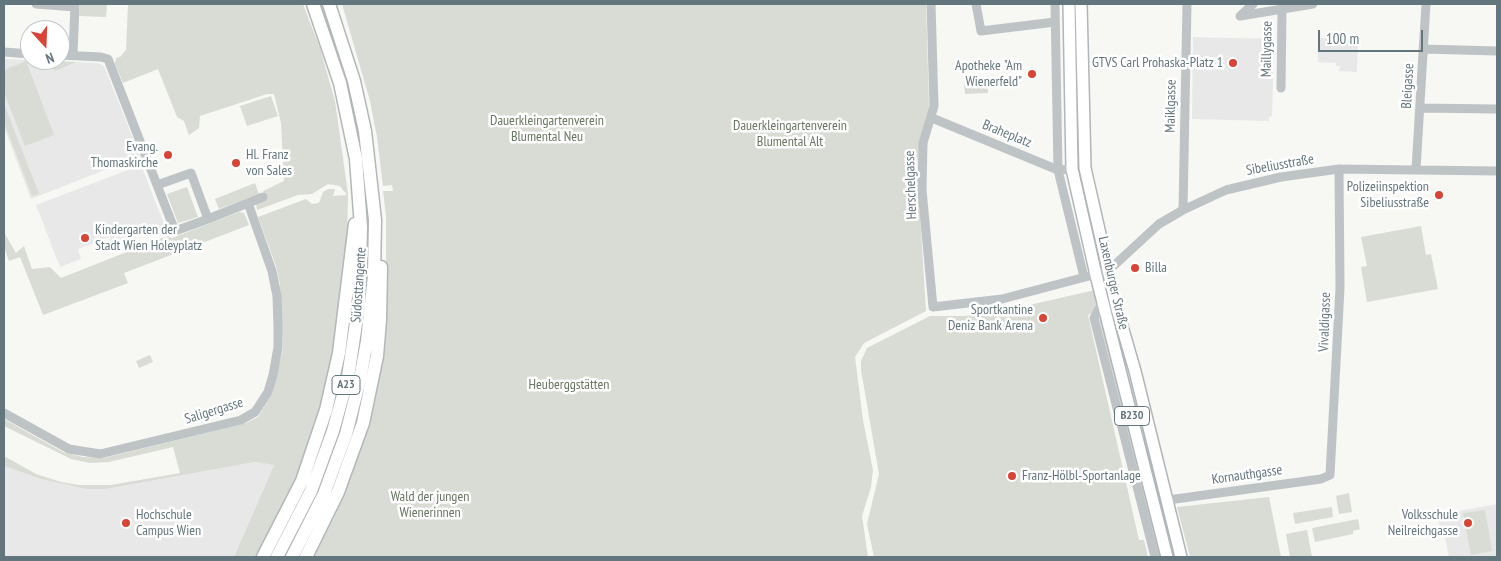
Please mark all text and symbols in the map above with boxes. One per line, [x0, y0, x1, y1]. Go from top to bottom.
north arrow [20, 20, 70, 70]
scale bar [1321, 20, 1426, 52]
street label: Maillygasse [1258, 21, 1276, 77]
text: 100 m [1326, 29, 1359, 48]
text: N [43, 48, 56, 68]
place label: GTVS Carl Prohaska-Platz 1 [1092, 55, 1223, 71]
marker: GTVS Carl Prohaska-Platz 1 [1227, 57, 1239, 69]
place label: Apotheke "Am Wienerfeld" [955, 58, 1022, 90]
street label: Bleigasse [1398, 63, 1418, 109]
marker: Apotheke "Am Wienerfeld" [1026, 68, 1038, 80]
street label: Maiklgasse [1162, 79, 1180, 133]
park label: Dauerkleingartenverein Blumental Neu [490, 113, 604, 146]
street label: Braheplatz [980, 117, 1034, 151]
park label: Dauerkleingartenverein Blumental Alt [733, 118, 847, 150]
place label: Evang. Thomaskirche [91, 139, 158, 172]
place label: Hl. Franz von Sales [246, 147, 292, 180]
marker: Evang. Thomaskirche [162, 149, 174, 161]
street label: Herschelgasse [901, 150, 921, 220]
street label: Sibeliusstraße [1245, 151, 1315, 179]
marker: Hl. Franz von Sales [230, 157, 242, 169]
place label: Polizeiinspektion Sibeliusstraße [1347, 179, 1429, 212]
marker: Polizeiinspektion Sibeliusstraße [1433, 189, 1445, 201]
place label: Kindergarten der Stadt Wien Holeyplatz [95, 222, 202, 254]
marker: Kindergarten der Stadt Wien Holeyplatz [79, 232, 91, 244]
street label: Laxenburger Straße [1094, 235, 1132, 331]
street label: Südosttangente [348, 247, 370, 323]
place label: Billa [1145, 260, 1167, 276]
marker: Billa [1129, 262, 1141, 274]
street label: Vivaldigasse [1316, 292, 1334, 352]
place label: Sportkantine Deniz Bank Arena [948, 302, 1033, 334]
marker: Sportkantine Deniz Bank Arena [1037, 312, 1049, 324]
road number: A23 [332, 376, 360, 394]
park label: Heuberggstätten [529, 377, 609, 393]
street label: Saligergasse [183, 394, 245, 428]
road number: B230 [1114, 406, 1150, 426]
street label: Kornauthgasse [1211, 462, 1283, 488]
place label: Franz-Hölbl-Sportanlage [1022, 468, 1141, 484]
marker: Franz-Hölbl-Sportanlage [1006, 470, 1018, 482]
park label: Wald der jungen Wienerinnen [391, 489, 469, 522]
place label: Hochschule Campus Wien [136, 507, 201, 540]
place label: Volksschule Neilreichgasse [1388, 507, 1458, 540]
marker: Hochschule Campus Wien [120, 517, 132, 529]
marker: Volksschule Neilreichgasse [1462, 517, 1474, 529]

